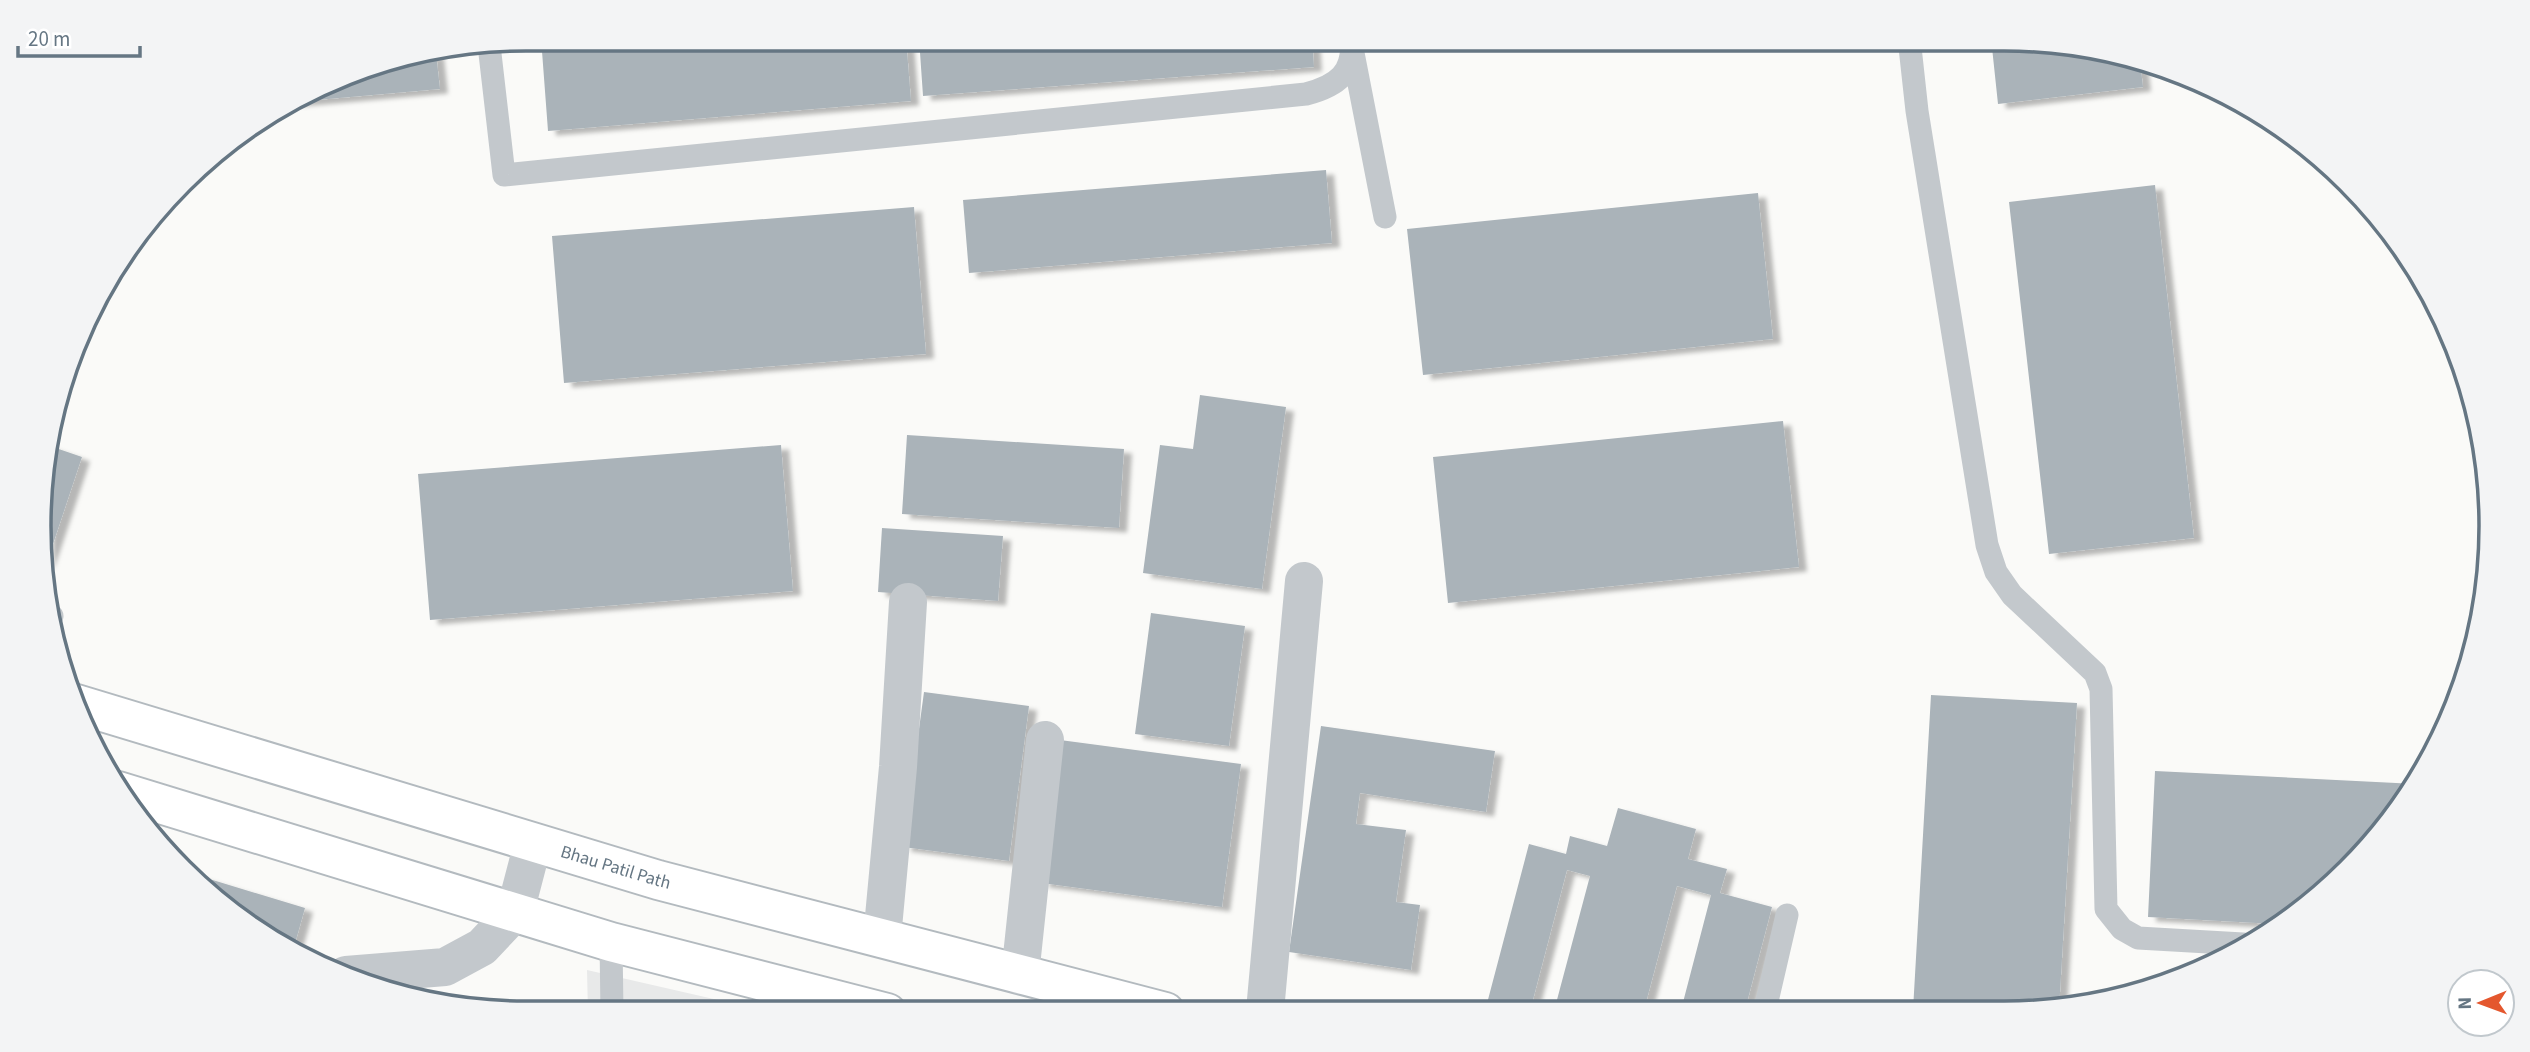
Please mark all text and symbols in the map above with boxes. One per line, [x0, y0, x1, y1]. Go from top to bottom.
scale bar [18, 14, 140, 58]
text: 20 m [28, 24, 70, 54]
street label: Bhau Patil Path [557, 839, 673, 896]
north arrow [2446, 968, 2516, 1038]
text: N [2452, 997, 2479, 1010]

